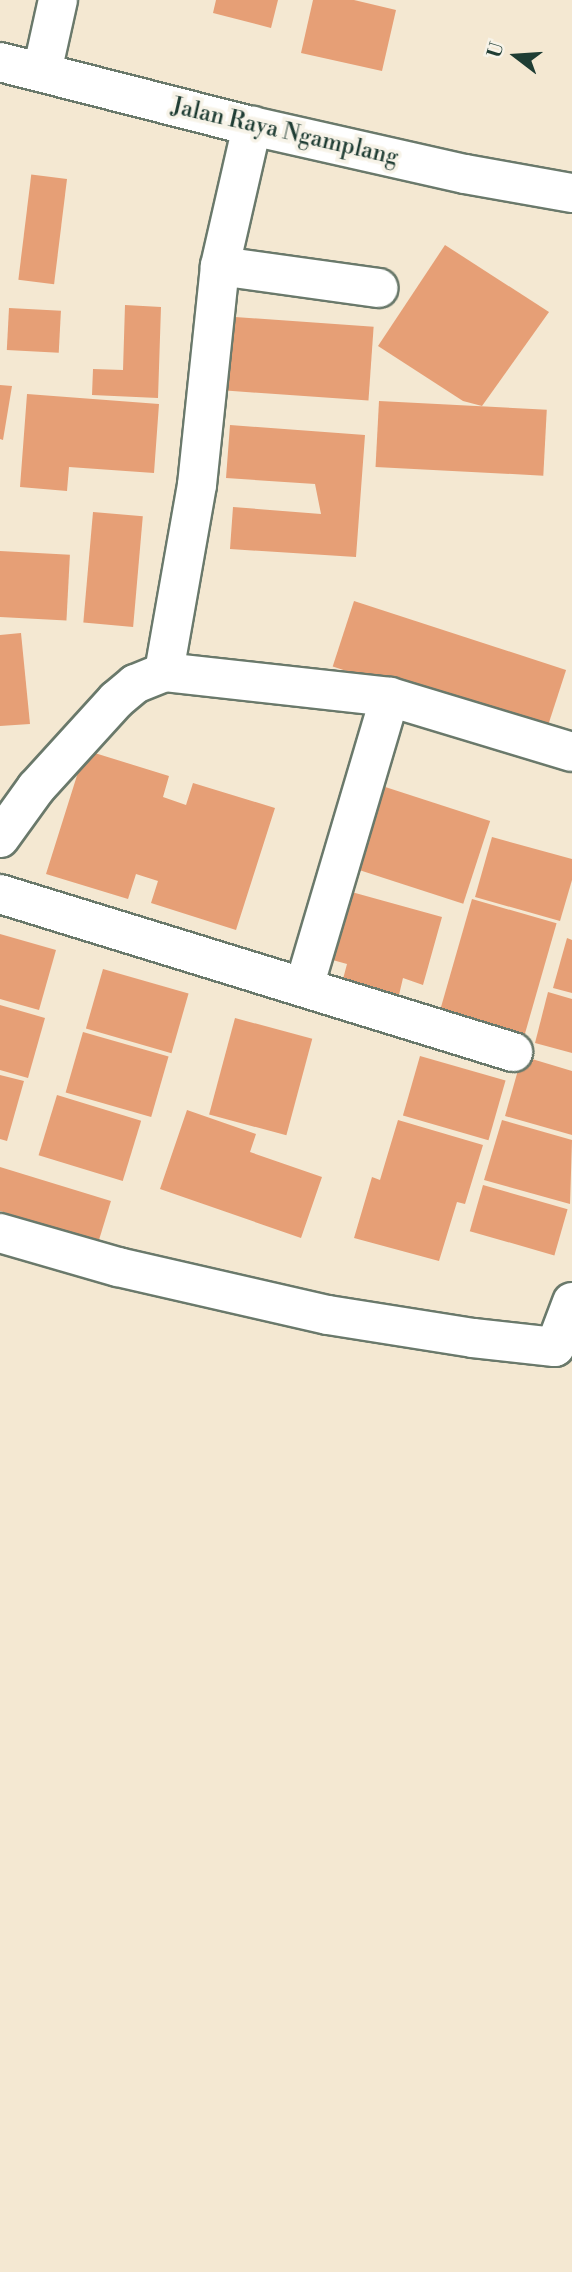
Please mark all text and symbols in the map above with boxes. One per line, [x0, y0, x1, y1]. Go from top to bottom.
north arrow [481, 21, 551, 91]
text: U [482, 39, 510, 60]
street label: Jalan Raya Ngamplang [169, 92, 401, 172]

